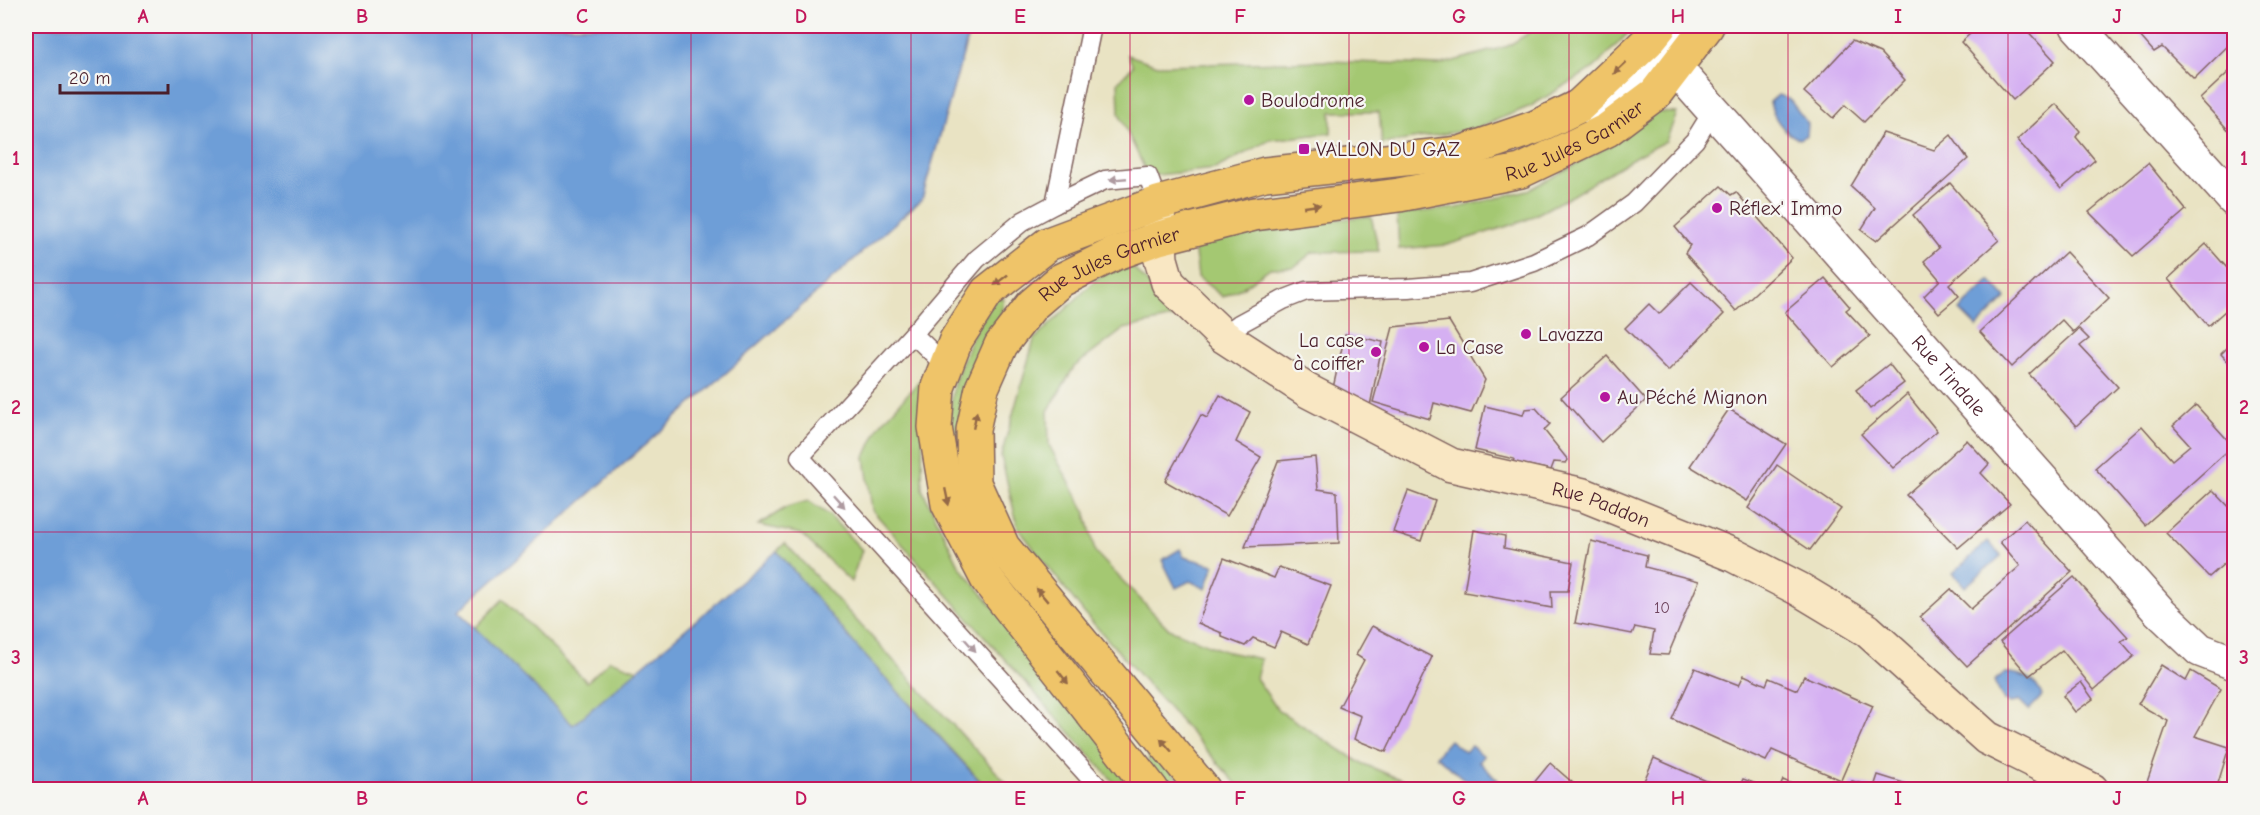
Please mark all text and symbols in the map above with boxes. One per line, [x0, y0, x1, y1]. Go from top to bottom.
text: A [137, 5, 149, 28]
text: B [356, 5, 368, 28]
text: C [576, 5, 588, 28]
text: D [795, 5, 807, 28]
text: E [1014, 5, 1026, 28]
text: F [1234, 5, 1246, 28]
text: G [1452, 5, 1466, 28]
text: H [1671, 5, 1685, 28]
text: I [1894, 5, 1902, 28]
text: J [2112, 5, 2122, 28]
scale bar [60, 57, 168, 95]
one-way arrow [1613, 61, 1628, 74]
text: 20 m [69, 68, 110, 89]
place label: Boulodrome [1261, 89, 1365, 112]
marker: Boulodrome [1242, 93, 1256, 107]
street label: Rue Jules Garnier [1503, 95, 1648, 186]
place label: VALLON DU GAZ [1316, 138, 1460, 161]
marker: VALLON DU GAZ [1297, 142, 1311, 156]
text: 1 [12, 147, 20, 170]
text: 1 [2240, 147, 2248, 170]
one-way arrow [1109, 174, 1128, 184]
place label: Réflex' Immo [1729, 197, 1842, 220]
marker: Réflex' Immo [1710, 201, 1724, 215]
one-way arrow [1303, 202, 1322, 211]
street label: Rue Jules Garnier [1034, 222, 1182, 306]
one-way arrow [994, 274, 1009, 286]
place label: Lavazza [1538, 323, 1603, 346]
marker: Lavazza [1519, 327, 1533, 341]
place label: La case à coiffer [1293, 329, 1364, 375]
street label: Rue Tindale [1907, 331, 1991, 421]
place label: La Case [1436, 336, 1504, 359]
marker: La Case [1417, 340, 1431, 354]
marker: La case à coiffer [1369, 345, 1383, 359]
place label: Au Péché Mignon [1617, 386, 1768, 409]
marker: Au Péché Mignon [1598, 390, 1612, 404]
text: 2 [11, 396, 21, 419]
text: 2 [2239, 396, 2249, 419]
one-way arrow [971, 411, 980, 430]
street label: Rue Paddon [1550, 477, 1653, 532]
one-way arrow [943, 488, 952, 507]
one-way arrow [832, 493, 845, 508]
one-way arrow [1036, 588, 1049, 603]
house number: 10 [1654, 599, 1670, 617]
one-way arrow [963, 638, 977, 653]
text: 3 [11, 646, 21, 669]
text: 3 [2239, 646, 2249, 669]
one-way arrow [1057, 669, 1070, 685]
one-way arrow [1160, 738, 1173, 753]
text: A [137, 787, 149, 810]
text: B [356, 787, 368, 810]
text: C [576, 787, 588, 810]
text: D [795, 787, 807, 810]
text: E [1014, 787, 1026, 810]
text: F [1234, 787, 1246, 810]
text: G [1452, 787, 1466, 810]
text: H [1671, 787, 1685, 810]
text: I [1894, 787, 1902, 810]
text: J [2112, 787, 2122, 810]

